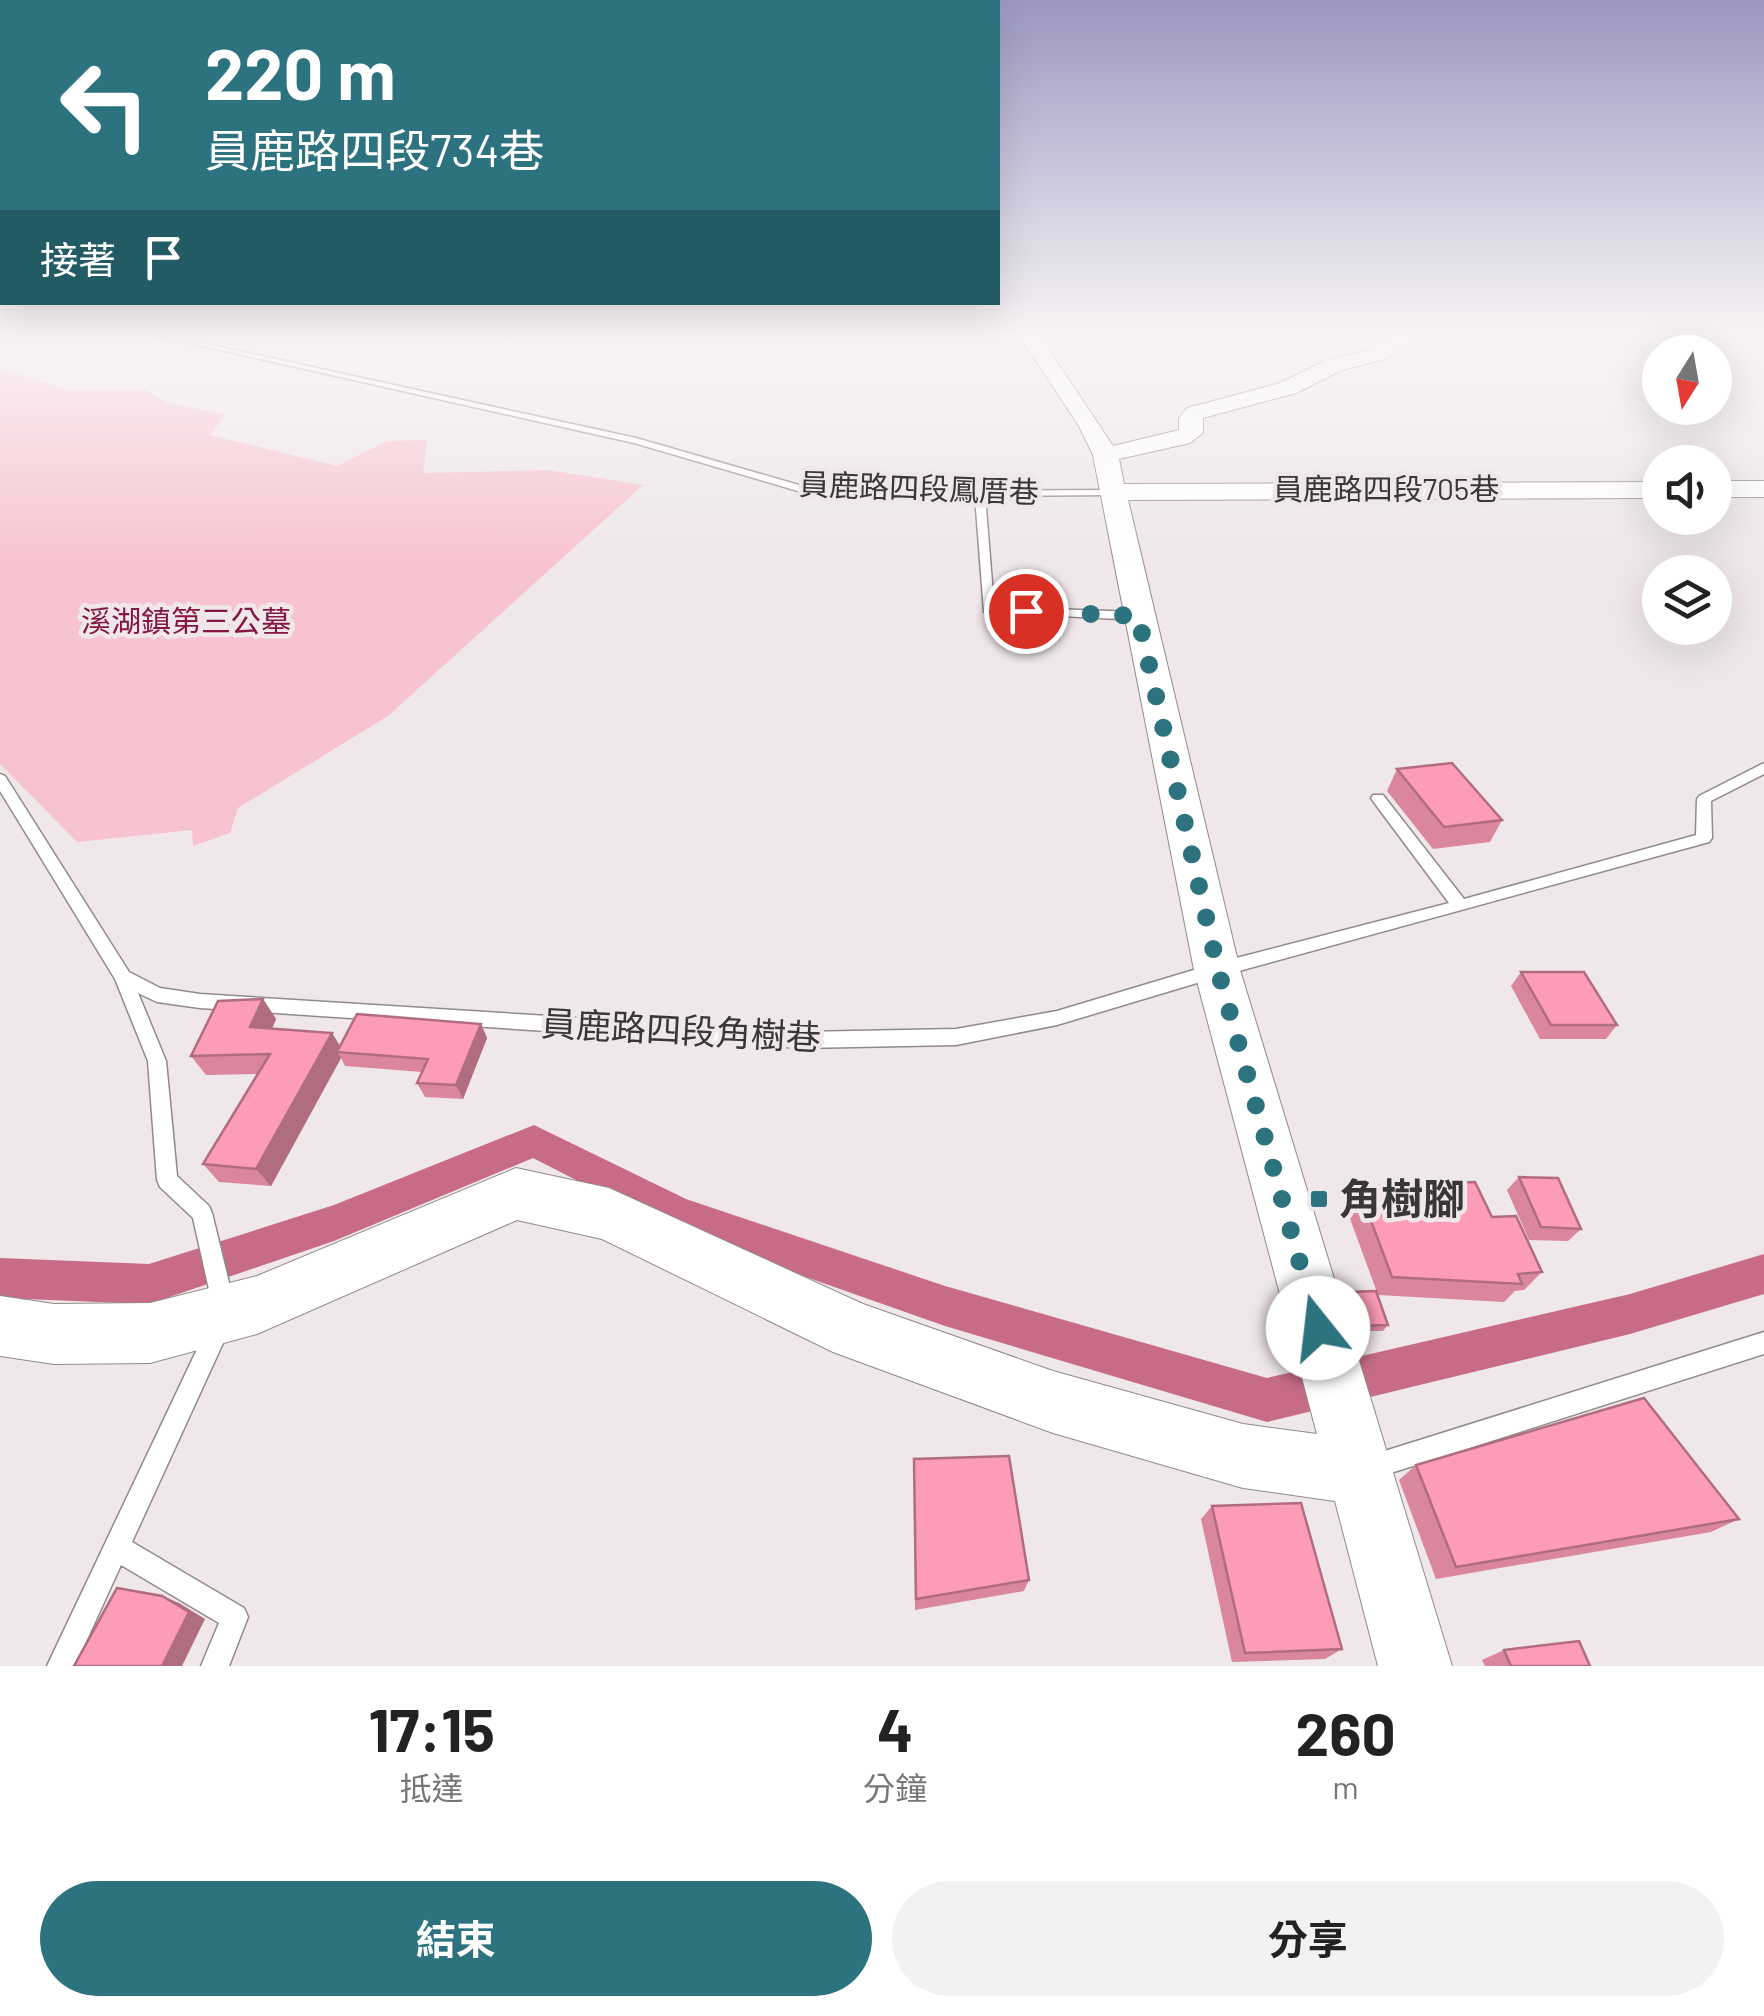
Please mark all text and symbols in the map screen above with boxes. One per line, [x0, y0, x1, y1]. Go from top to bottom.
text: 220 m [205, 30, 396, 114]
icon: left [40, 40, 170, 170]
text: 員鹿路四段734巷 [205, 122, 544, 176]
icon: arrive [136, 230, 191, 285]
text: 接著 [40, 236, 116, 282]
north arrow [1642, 335, 1732, 425]
map controls [1642, 335, 1732, 645]
button: sound [1642, 445, 1732, 535]
street label: 員鹿路四段鳳厝巷 [799, 465, 1040, 509]
street label: 員鹿路四段705巷 [1273, 470, 1499, 506]
button: layers [1642, 555, 1732, 645]
pin [984, 569, 1069, 654]
icon: arrive [999, 584, 1054, 639]
park label: 溪湖鎮第三公墓 [81, 602, 291, 638]
street label: 員鹿路四段角樹巷 [540, 1001, 822, 1057]
place label: 角樹腳 [1339, 1172, 1465, 1222]
marker: 角樹腳 [1308, 1188, 1330, 1210]
position arrow [1266, 1276, 1370, 1380]
text: 17:15 [368, 1692, 495, 1764]
text: 4 [877, 1692, 913, 1764]
text: 260 [1296, 1696, 1396, 1768]
text: m [1332, 1767, 1359, 1805]
text: 抵達 [400, 1768, 464, 1806]
text: 分鐘 [863, 1768, 927, 1806]
button: 結束 [40, 1881, 872, 1996]
button: 分享 [892, 1881, 1724, 1996]

